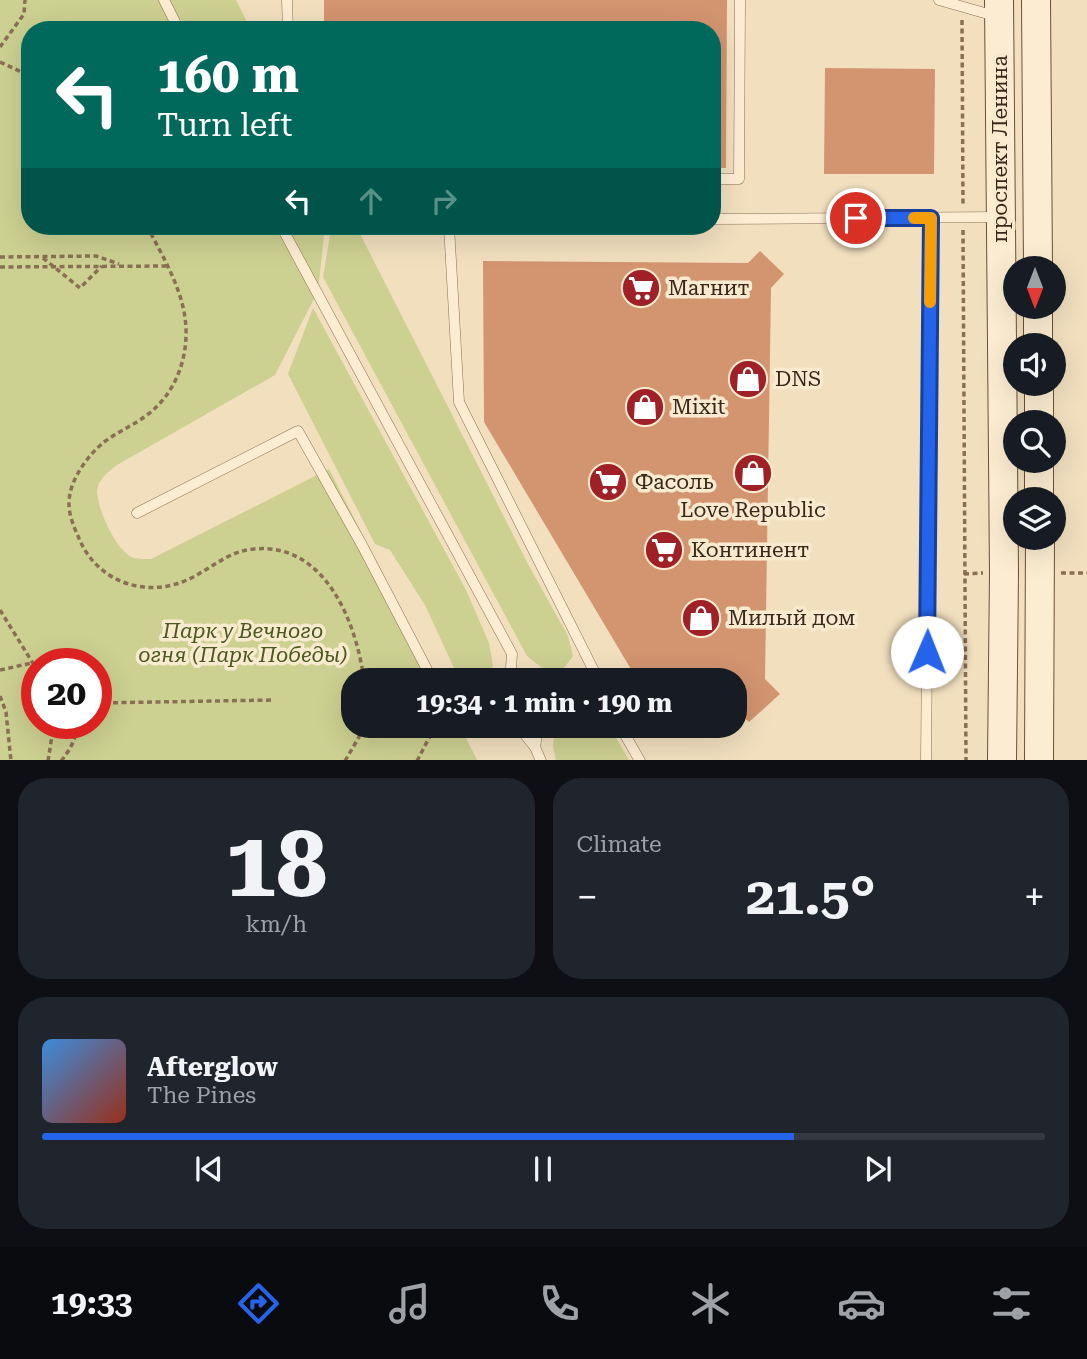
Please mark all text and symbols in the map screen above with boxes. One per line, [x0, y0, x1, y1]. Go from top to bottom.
text: 160 m [157, 47, 299, 104]
icon: left [42, 49, 133, 140]
street label: проспект Ленина [988, 55, 1012, 243]
text: Turn left [157, 106, 292, 144]
icon: left [279, 182, 317, 220]
icon: ahead [352, 182, 390, 220]
icon: right [425, 182, 463, 220]
pin [826, 188, 886, 248]
icon: arrive [837, 199, 875, 237]
north arrow [1003, 256, 1066, 318]
map controls [1003, 256, 1066, 550]
supermarket icon: Магнит [620, 267, 662, 309]
place label: Магнит [668, 276, 750, 300]
button: sound [1003, 333, 1066, 396]
shop icon: DNS [727, 358, 769, 400]
place label: DNS [775, 367, 821, 391]
shop icon: Mixit [624, 386, 666, 428]
place label: Mixit [672, 395, 726, 419]
button: search [1003, 410, 1066, 473]
shop icon: Love Republic [732, 452, 774, 494]
supermarket icon: Фасоль [587, 461, 629, 503]
place label: Фасоль [635, 470, 713, 494]
button: layers [1003, 487, 1066, 550]
place label: Love Republic [680, 498, 826, 522]
supermarket icon: Континент [643, 529, 685, 571]
place label: Континент [691, 538, 809, 562]
shop icon: Милый дом [680, 597, 722, 639]
place label: Милый дом [728, 606, 855, 630]
position arrow [890, 615, 964, 689]
park label: Парк у Вечного огня (Парк Победы) [138, 619, 348, 667]
speed limit sign: 20 [21, 648, 112, 739]
text: 19:34 · 1 min · 190 m [416, 688, 672, 718]
text: 18 [225, 812, 327, 918]
text: Climate [577, 831, 662, 858]
text: 21.5° [746, 866, 876, 927]
text: − [577, 875, 598, 919]
text: + [1024, 875, 1045, 919]
text: km/h [245, 911, 307, 938]
text: Afterglow [147, 1052, 278, 1082]
text: The Pines [147, 1082, 256, 1109]
icon: previous [190, 1150, 228, 1188]
icon: pause [524, 1150, 562, 1188]
icon: next [859, 1150, 897, 1188]
icon: directions [234, 1279, 283, 1328]
icon: music [385, 1279, 434, 1328]
icon: phone [535, 1279, 584, 1328]
icon: climate [686, 1279, 735, 1328]
icon: car [837, 1279, 886, 1328]
icon: filters [987, 1279, 1036, 1328]
text: 19:33 [51, 1284, 133, 1322]

